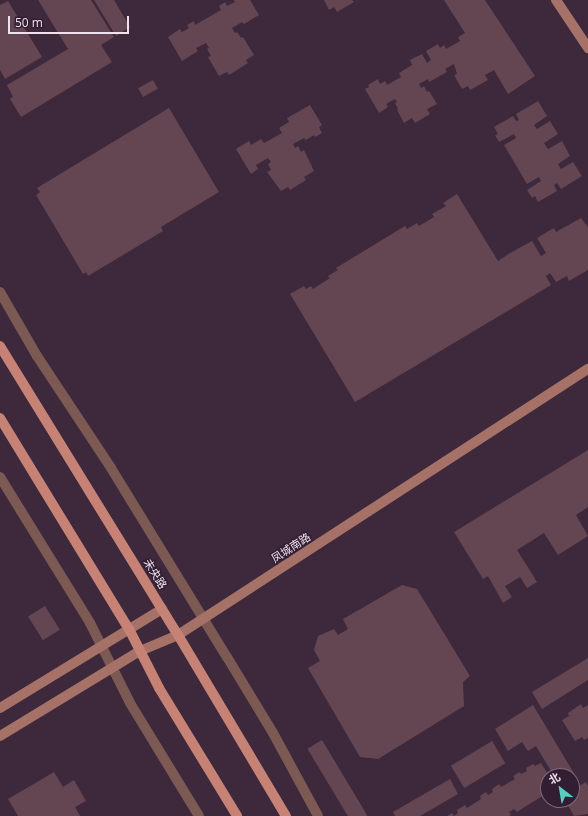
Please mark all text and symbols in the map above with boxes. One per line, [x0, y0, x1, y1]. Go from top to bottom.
scale bar [10, 8, 131, 34]
text: 50 m [15, 14, 43, 31]
street label: 凤城南路 [269, 530, 313, 566]
street label: 未央路 [141, 557, 169, 591]
north arrow [540, 768, 580, 808]
text: 北 [545, 769, 563, 787]

